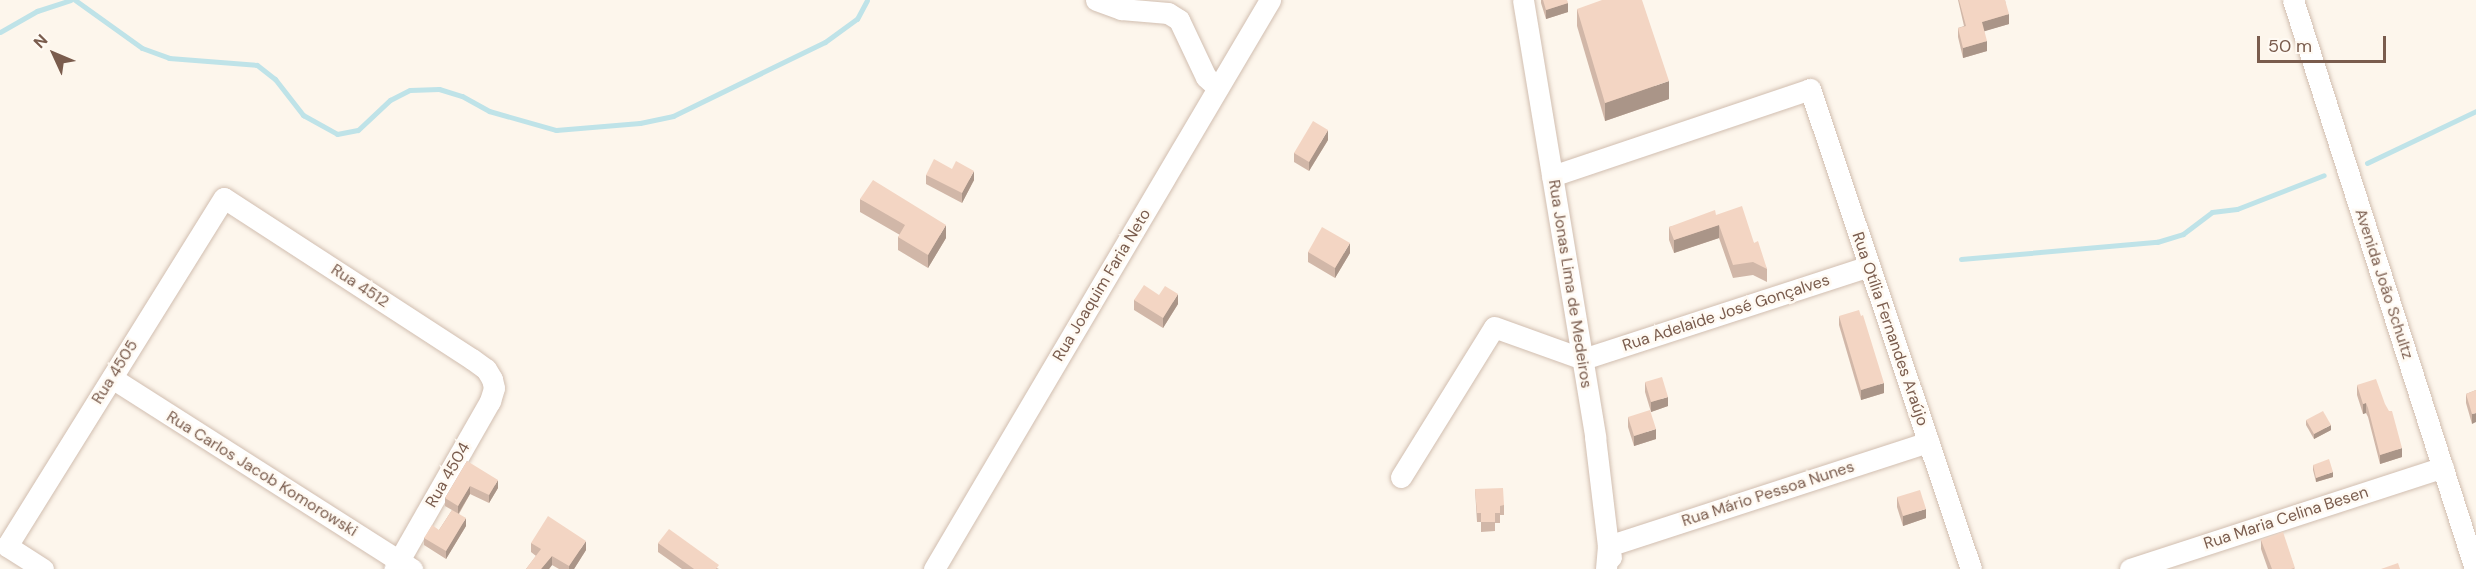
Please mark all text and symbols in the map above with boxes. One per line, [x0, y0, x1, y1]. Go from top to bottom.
north arrow [24, 24, 84, 84]
scale bar [2260, 24, 2389, 62]
text: N [29, 30, 52, 53]
text: 50 m [2268, 34, 2312, 58]
street label: Rua Jonas Lima de Medeiros [1544, 178, 1596, 390]
street label: Rua Joaquim Faria Neto [1049, 205, 1155, 365]
street label: Avenida João Schultz [2351, 206, 2417, 362]
street label: Rua Otília Fernandes Araújo [1848, 230, 1932, 428]
street label: Rua 4512 [327, 260, 393, 312]
street label: Rua Adelaide José Gonçalves [1620, 270, 1832, 356]
street label: Rua 4505 [88, 336, 142, 408]
street label: Rua Carlos Jacob Komorowski [163, 407, 361, 541]
street label: Rua 4504 [422, 439, 474, 511]
street label: Rua Mário Pessoa Nunes [1679, 457, 1857, 531]
street label: Rua Maria Celina Besen [2201, 482, 2371, 554]

